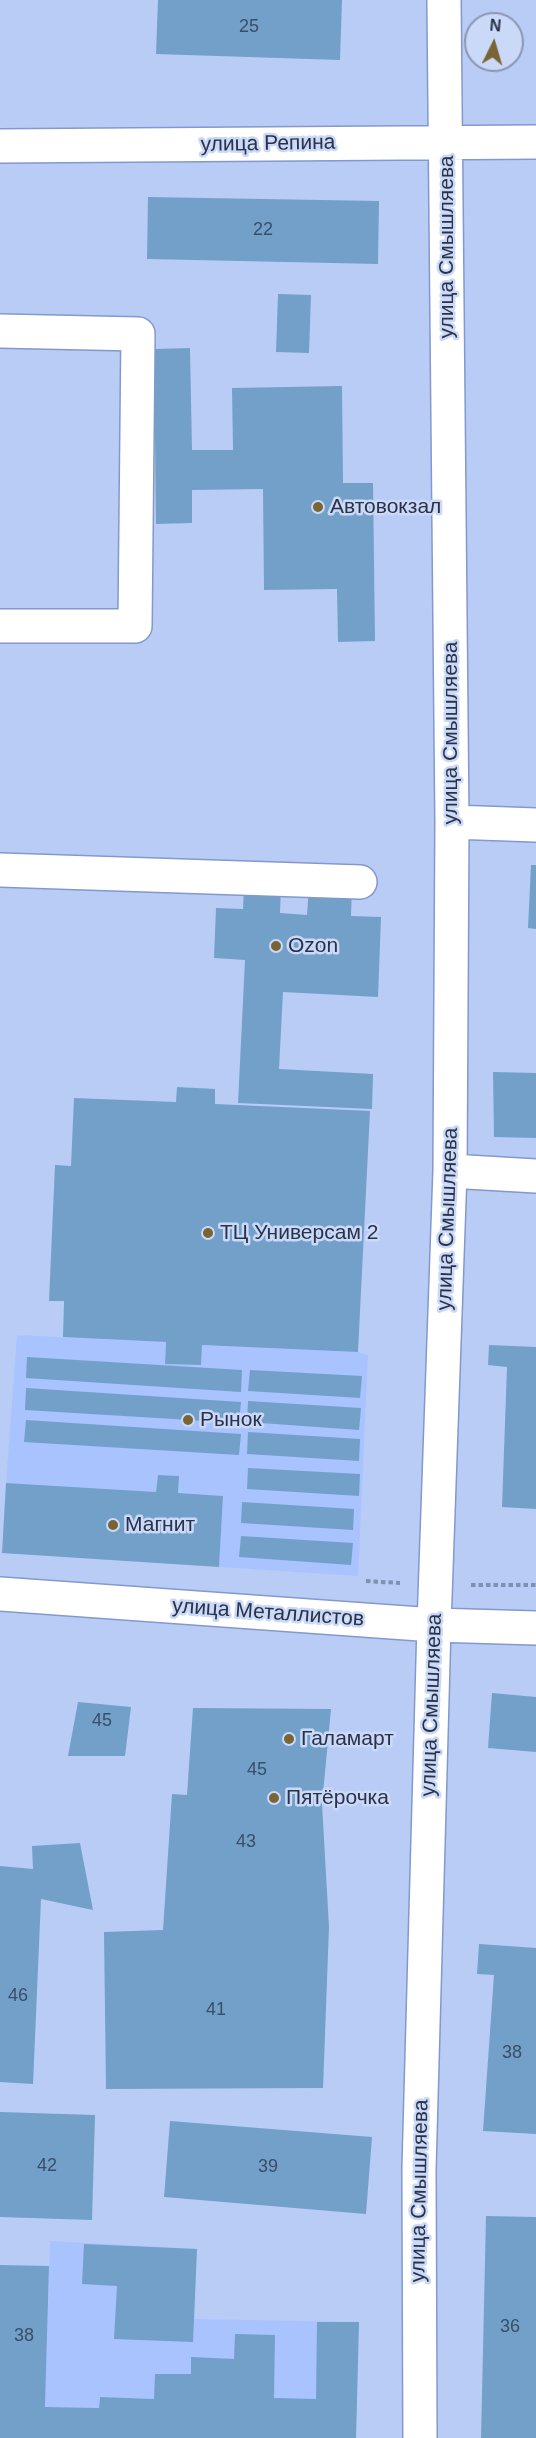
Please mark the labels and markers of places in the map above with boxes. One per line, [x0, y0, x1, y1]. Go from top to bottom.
place label: Автовокзал [330, 494, 441, 520]
marker: Автовокзал [311, 500, 325, 514]
place label: Ozon [288, 933, 338, 959]
marker: Ozon [269, 939, 283, 953]
place label: ТЦ Универсам 2 [220, 1220, 378, 1246]
marker: ТЦ Универсам 2 [201, 1226, 215, 1240]
place label: Рынок [200, 1407, 262, 1433]
marker: Рынок [181, 1413, 195, 1427]
place label: Магнит [125, 1512, 195, 1538]
marker: Магнит [106, 1518, 120, 1532]
place label: Галамарт [301, 1726, 394, 1752]
marker: Галамарт [282, 1732, 296, 1746]
place label: Пятёрочка [286, 1785, 389, 1811]
marker: Пятёрочка [267, 1791, 281, 1805]

